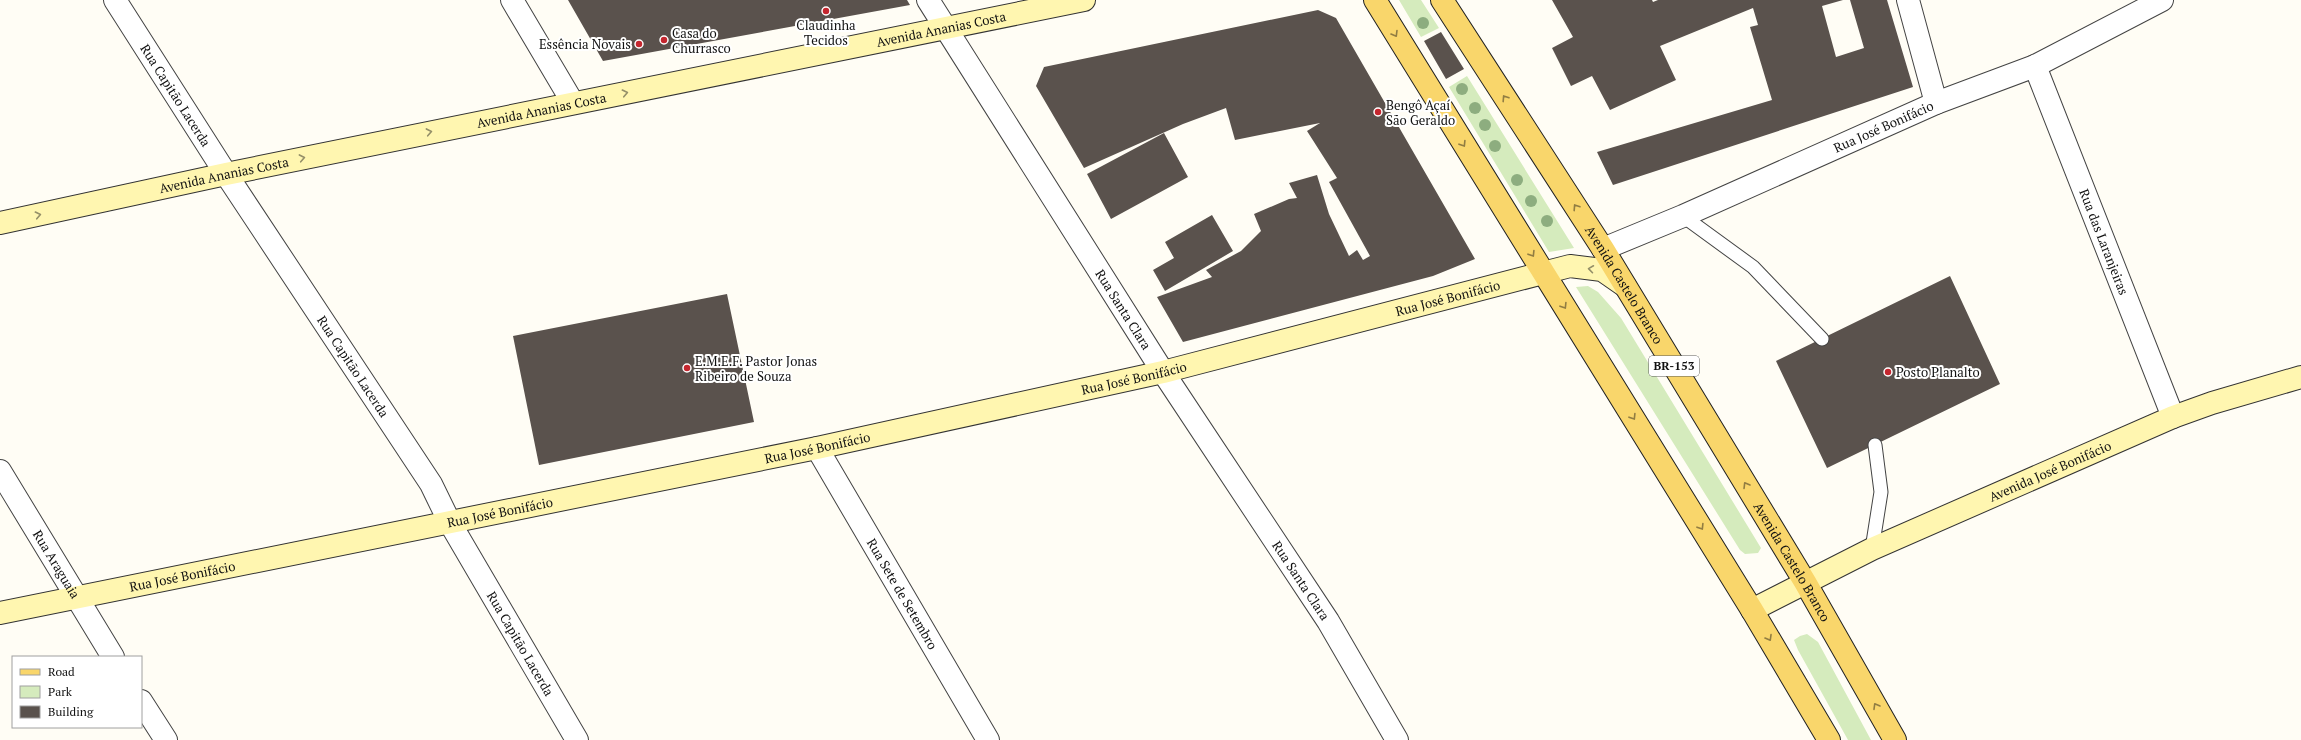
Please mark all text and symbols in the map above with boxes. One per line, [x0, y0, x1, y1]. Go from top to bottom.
marker: Claudinha Tecidos [821, 6, 831, 16]
street label: Avenida Ananias Costa [875, 7, 1008, 51]
place label: Claudinha Tecidos [796, 16, 856, 49]
place label: Casa do Churrasco [672, 24, 731, 57]
one-way arrow [1390, 30, 1397, 37]
place label: Essência Novais [539, 35, 631, 53]
marker: Casa do Churrasco [659, 35, 669, 45]
marker: Essência Novais [634, 39, 644, 49]
street label: Rua Capitão Lacerda [136, 41, 215, 150]
street label: Avenida Ananias Costa [475, 88, 608, 132]
one-way arrow [622, 89, 629, 97]
one-way arrow [1502, 95, 1510, 102]
place label: Bengô Açaí São Geraldo [1386, 96, 1455, 129]
street label: Rua José Bonifácio [1831, 96, 1936, 157]
marker: Bengô Açaí São Geraldo [1373, 107, 1383, 117]
one-way arrow [426, 129, 433, 137]
one-way arrow [1459, 140, 1466, 147]
street label: Avenida Ananias Costa [157, 152, 291, 197]
one-way arrow [299, 155, 305, 163]
street label: Rua das Laranjeiras [2075, 186, 2133, 298]
one-way arrow [1573, 204, 1581, 211]
one-way arrow [35, 211, 41, 219]
street label: Avenida Castelo Branco [1581, 222, 1668, 347]
one-way arrow [1527, 250, 1534, 257]
one-way arrow [1588, 265, 1594, 274]
street label: Rua Santa Clara [1091, 266, 1156, 353]
street label: Rua José Bonifácio [1393, 276, 1502, 320]
one-way arrow [1560, 302, 1567, 309]
street label: Rua Capitão Lacerda [313, 312, 394, 421]
place label: E.M.E.F. Pastor Jonas Ribeiro de Souza [695, 352, 817, 385]
road number: BR-153 [1649, 356, 1699, 376]
street label: Rua José Bonifácio [1079, 357, 1189, 399]
marker: E.M.E.F. Pastor Jonas Ribeiro de Souza [682, 363, 692, 373]
place label: Posto Planalto [1896, 363, 1980, 381]
marker: Posto Planalto [1883, 367, 1893, 377]
one-way arrow [1628, 413, 1635, 420]
street label: Rua José Bonifácio [763, 428, 872, 467]
street label: Avenida José Bonifácio [1986, 436, 2114, 506]
one-way arrow [1744, 482, 1751, 489]
street label: Rua José Bonifácio [445, 493, 554, 532]
street label: Avenida Castelo Branco [1750, 499, 1835, 625]
one-way arrow [1697, 523, 1704, 530]
street label: Rua Araguaia [29, 527, 85, 602]
street label: Rua Sete de Setembro [863, 535, 942, 653]
street label: Rua Santa Clara [1268, 537, 1334, 624]
street label: Rua José Bonifácio [128, 557, 237, 596]
street label: Rua Capitão Lacerda [483, 588, 558, 699]
one-way arrow [1765, 634, 1772, 641]
legend [12, 656, 142, 728]
text: Road [48, 664, 75, 679]
text: Park [48, 684, 73, 699]
one-way arrow [1873, 703, 1880, 710]
text: Building [48, 704, 94, 719]

